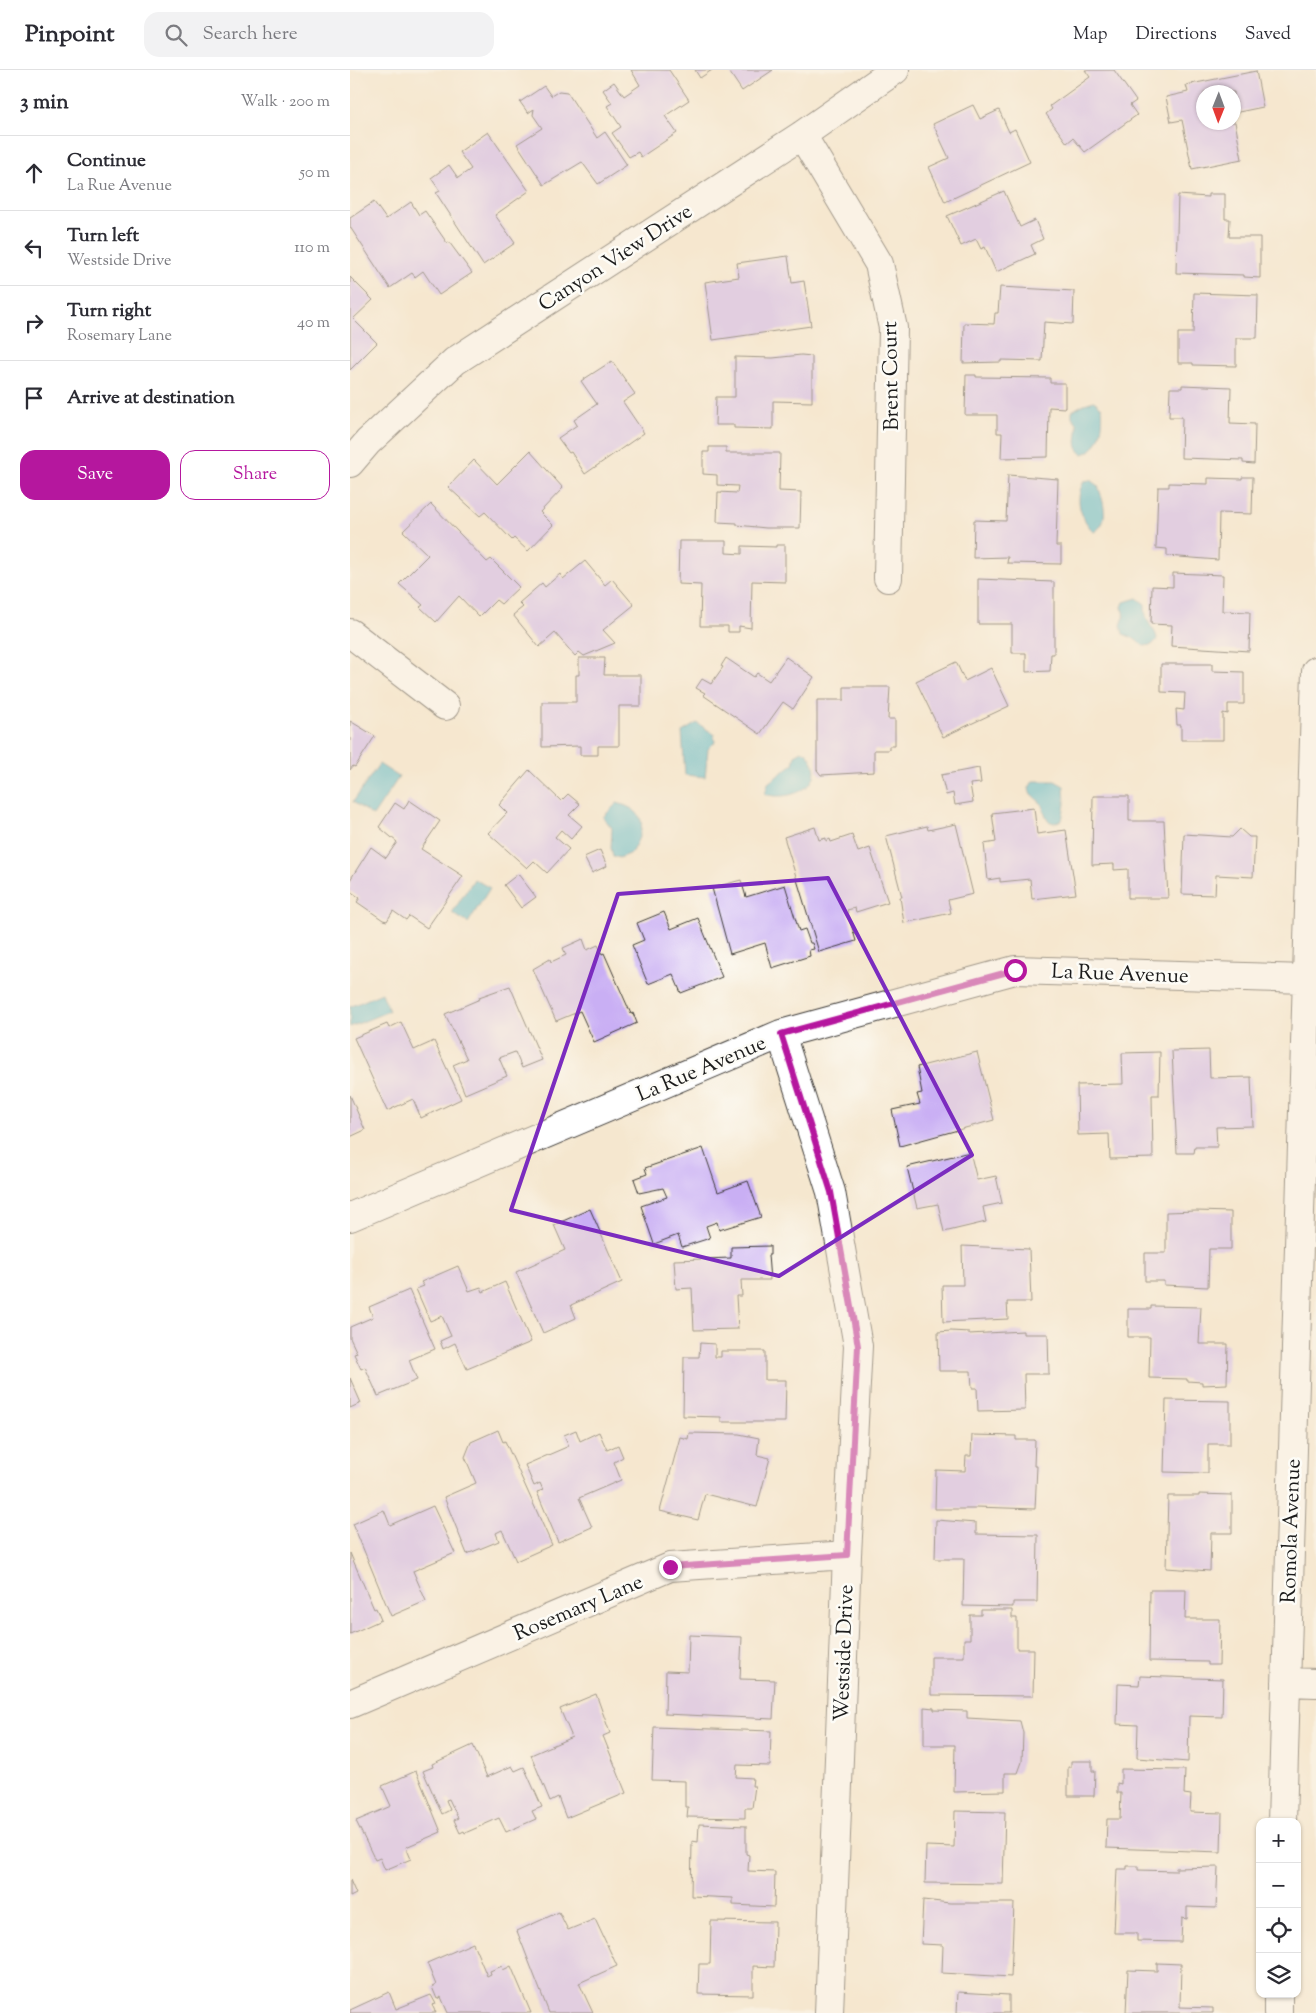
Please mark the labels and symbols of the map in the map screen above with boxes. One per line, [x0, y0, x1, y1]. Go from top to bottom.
north arrow [1196, 85, 1241, 130]
street label: Canyon View Drive [533, 198, 699, 320]
street label: Brent Court [876, 321, 908, 431]
street label: La Rue Avenue [1051, 958, 1189, 992]
route start [1004, 959, 1027, 982]
street label: La Rue Avenue [632, 1029, 771, 1111]
street label: Romola Avenue [1274, 1458, 1310, 1604]
route end [659, 1556, 682, 1579]
street label: Rosemary Lane [509, 1568, 648, 1650]
street label: Westside Drive [828, 1584, 862, 1722]

